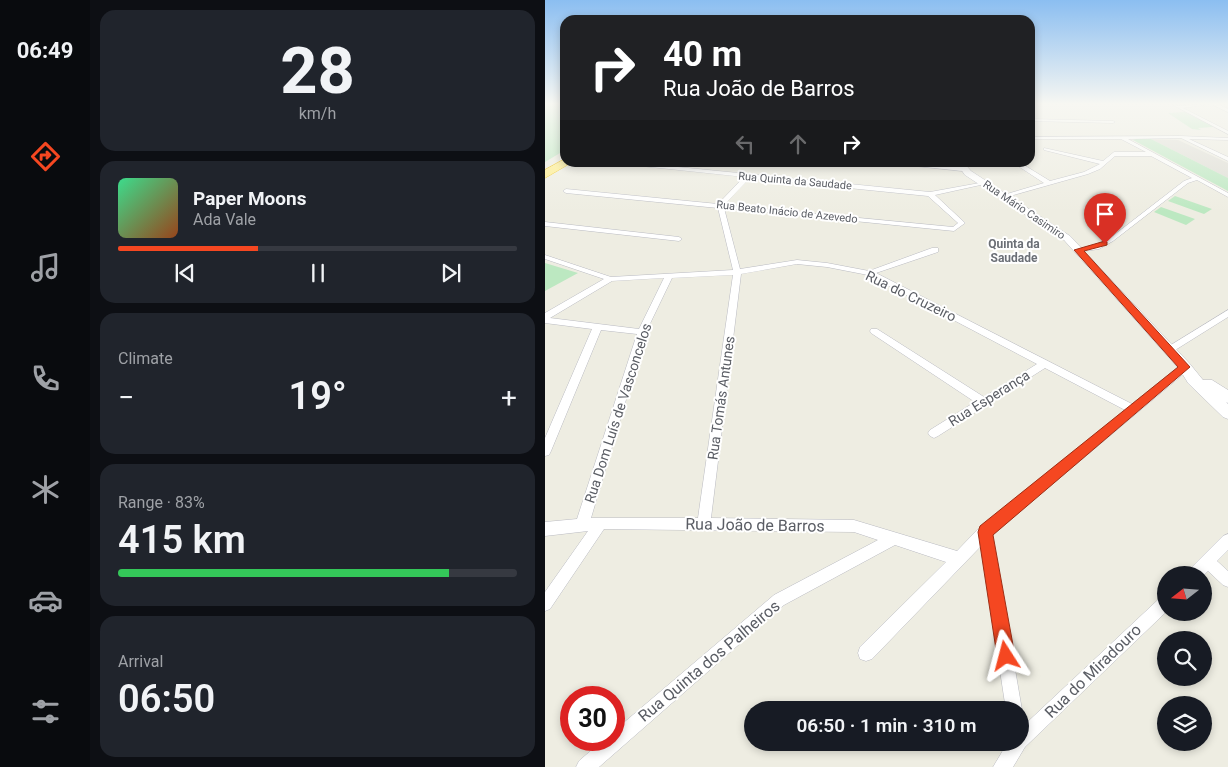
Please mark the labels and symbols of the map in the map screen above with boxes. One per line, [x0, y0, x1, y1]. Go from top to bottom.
street label: Rua Quinta da Saudade [738, 170, 852, 192]
street label: Rua Mário Casimiro [980, 178, 1068, 242]
pin [1084, 193, 1126, 244]
street label: Rua Beato Inácio de Azevedo [716, 198, 858, 226]
district label: Quinta da Saudade [988, 237, 1040, 265]
street label: Rua do Cruzeiro [863, 267, 959, 325]
street label: Rua Dom Luís de Vasconcelos [581, 321, 655, 505]
street label: Rua Tomás Antunes [704, 335, 738, 461]
street label: Rua Esperança [945, 367, 1033, 429]
street label: Rua João de Barros [685, 514, 825, 536]
north arrow [1157, 566, 1213, 621]
street label: Rua Quinta dos Palheiros [634, 596, 784, 726]
street label: Rua do Miradouro [1041, 620, 1145, 722]
position arrow [979, 629, 1031, 681]
speed limit sign: 30 [560, 686, 625, 751]

